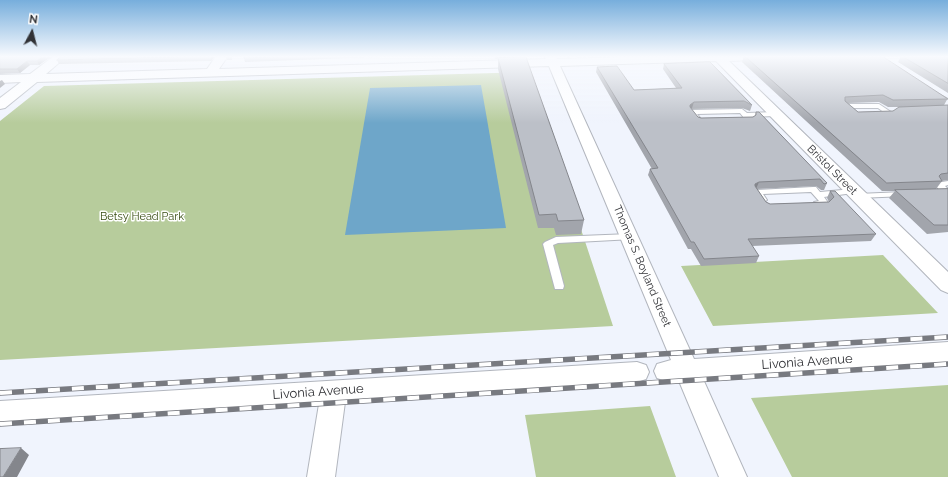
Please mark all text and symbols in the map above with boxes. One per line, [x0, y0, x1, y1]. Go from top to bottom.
north arrow [12, 12, 52, 52]
text: N [29, 13, 38, 27]
street label: Bristol Street [804, 142, 860, 198]
street label: Thomas S. Boyland Street [610, 203, 674, 329]
park label: Betsy Head Park [100, 210, 184, 224]
street label: Livonia Avenue [761, 351, 853, 373]
street label: Livonia Avenue [272, 381, 364, 403]

